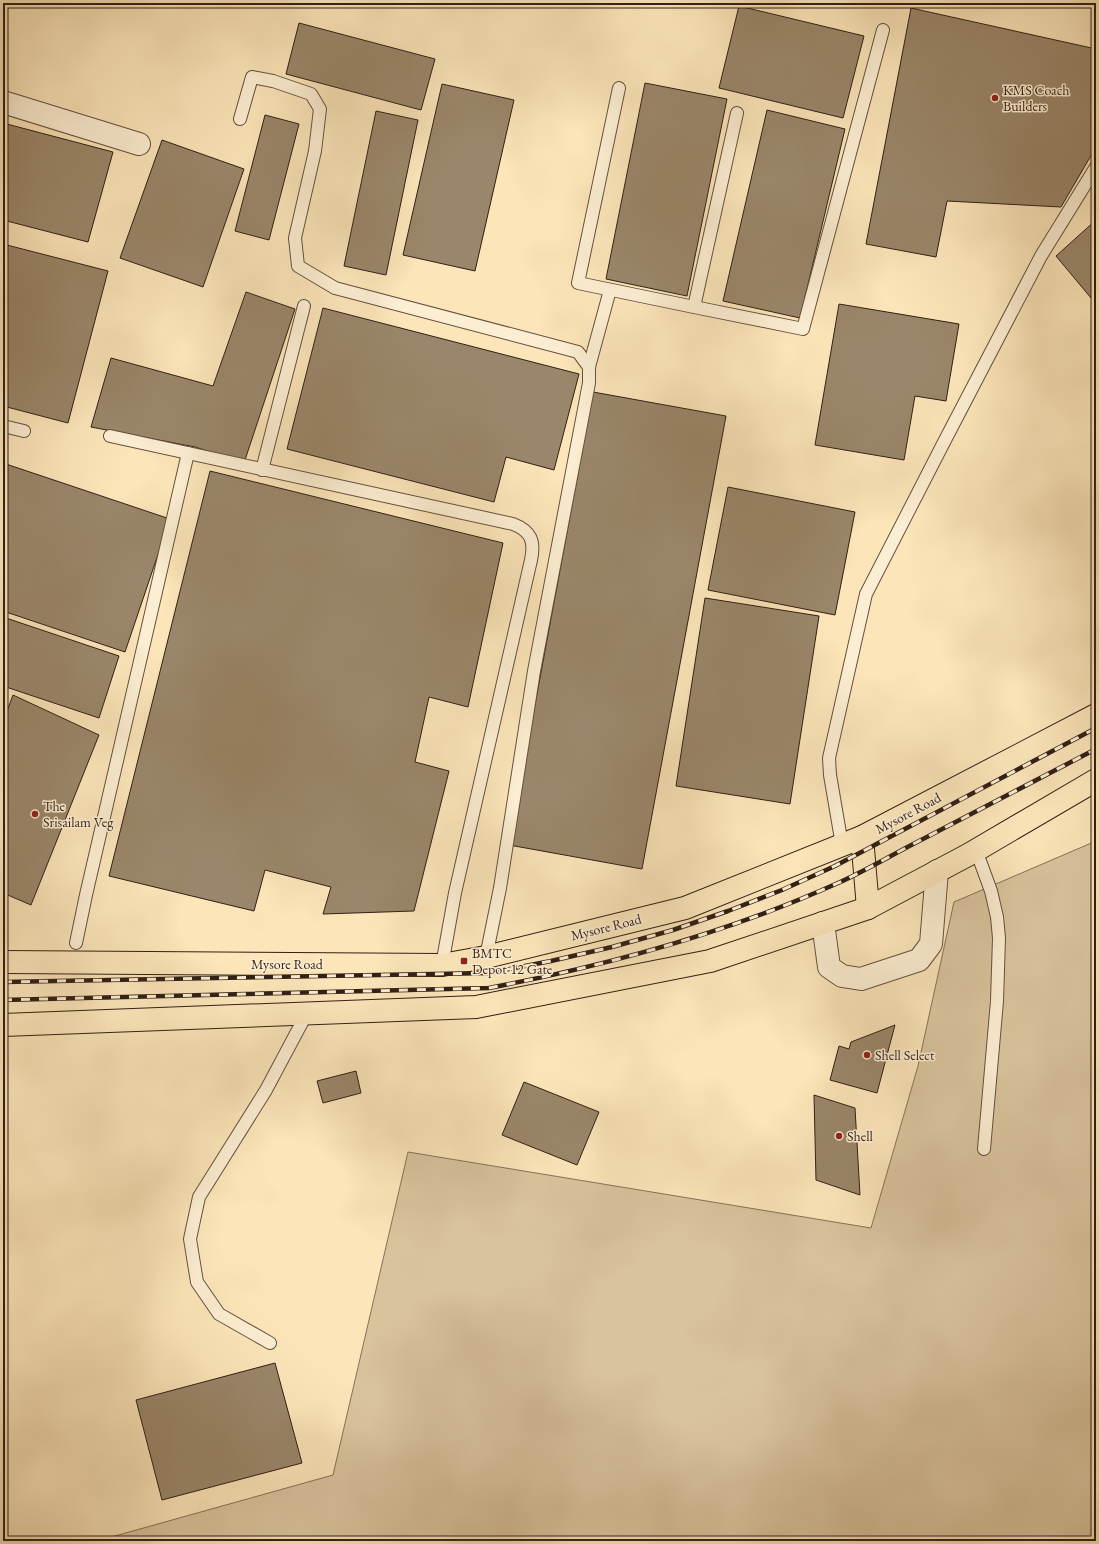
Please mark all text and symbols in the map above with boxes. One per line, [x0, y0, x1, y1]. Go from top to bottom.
place label: KMS Coach Builders [1003, 81, 1070, 115]
marker: KMS Coach Builders [990, 93, 1000, 103]
street label: Mysore Road [872, 788, 945, 838]
place label: The Srisailam Veg [43, 797, 114, 831]
marker: The Srisailam Veg [30, 809, 40, 819]
street label: Mysore Road [569, 909, 644, 944]
place label: BMTC Depot-12 Gate [472, 944, 553, 978]
street label: Mysore Road [251, 955, 324, 973]
marker: BMTC Depot-12 Gate [459, 956, 469, 966]
place label: Shell Select [875, 1046, 935, 1064]
marker: Shell Select [862, 1050, 872, 1060]
place label: Shell [847, 1127, 874, 1145]
marker: Shell [834, 1131, 844, 1141]

